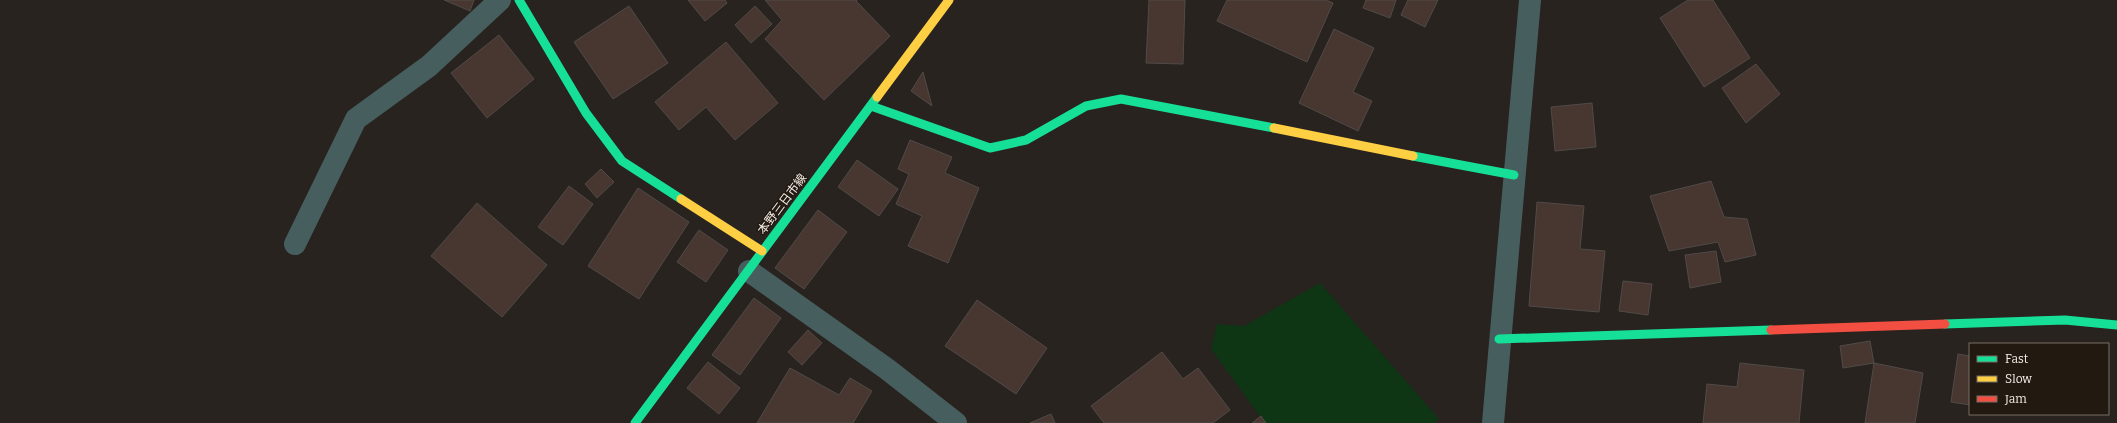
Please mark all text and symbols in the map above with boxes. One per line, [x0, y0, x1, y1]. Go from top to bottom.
street label: 本野三日市線 [755, 171, 809, 237]
legend [1969, 343, 2109, 415]
text: Fast [2005, 352, 2029, 366]
text: Slow [2005, 372, 2032, 386]
text: Jam [2004, 392, 2027, 406]

